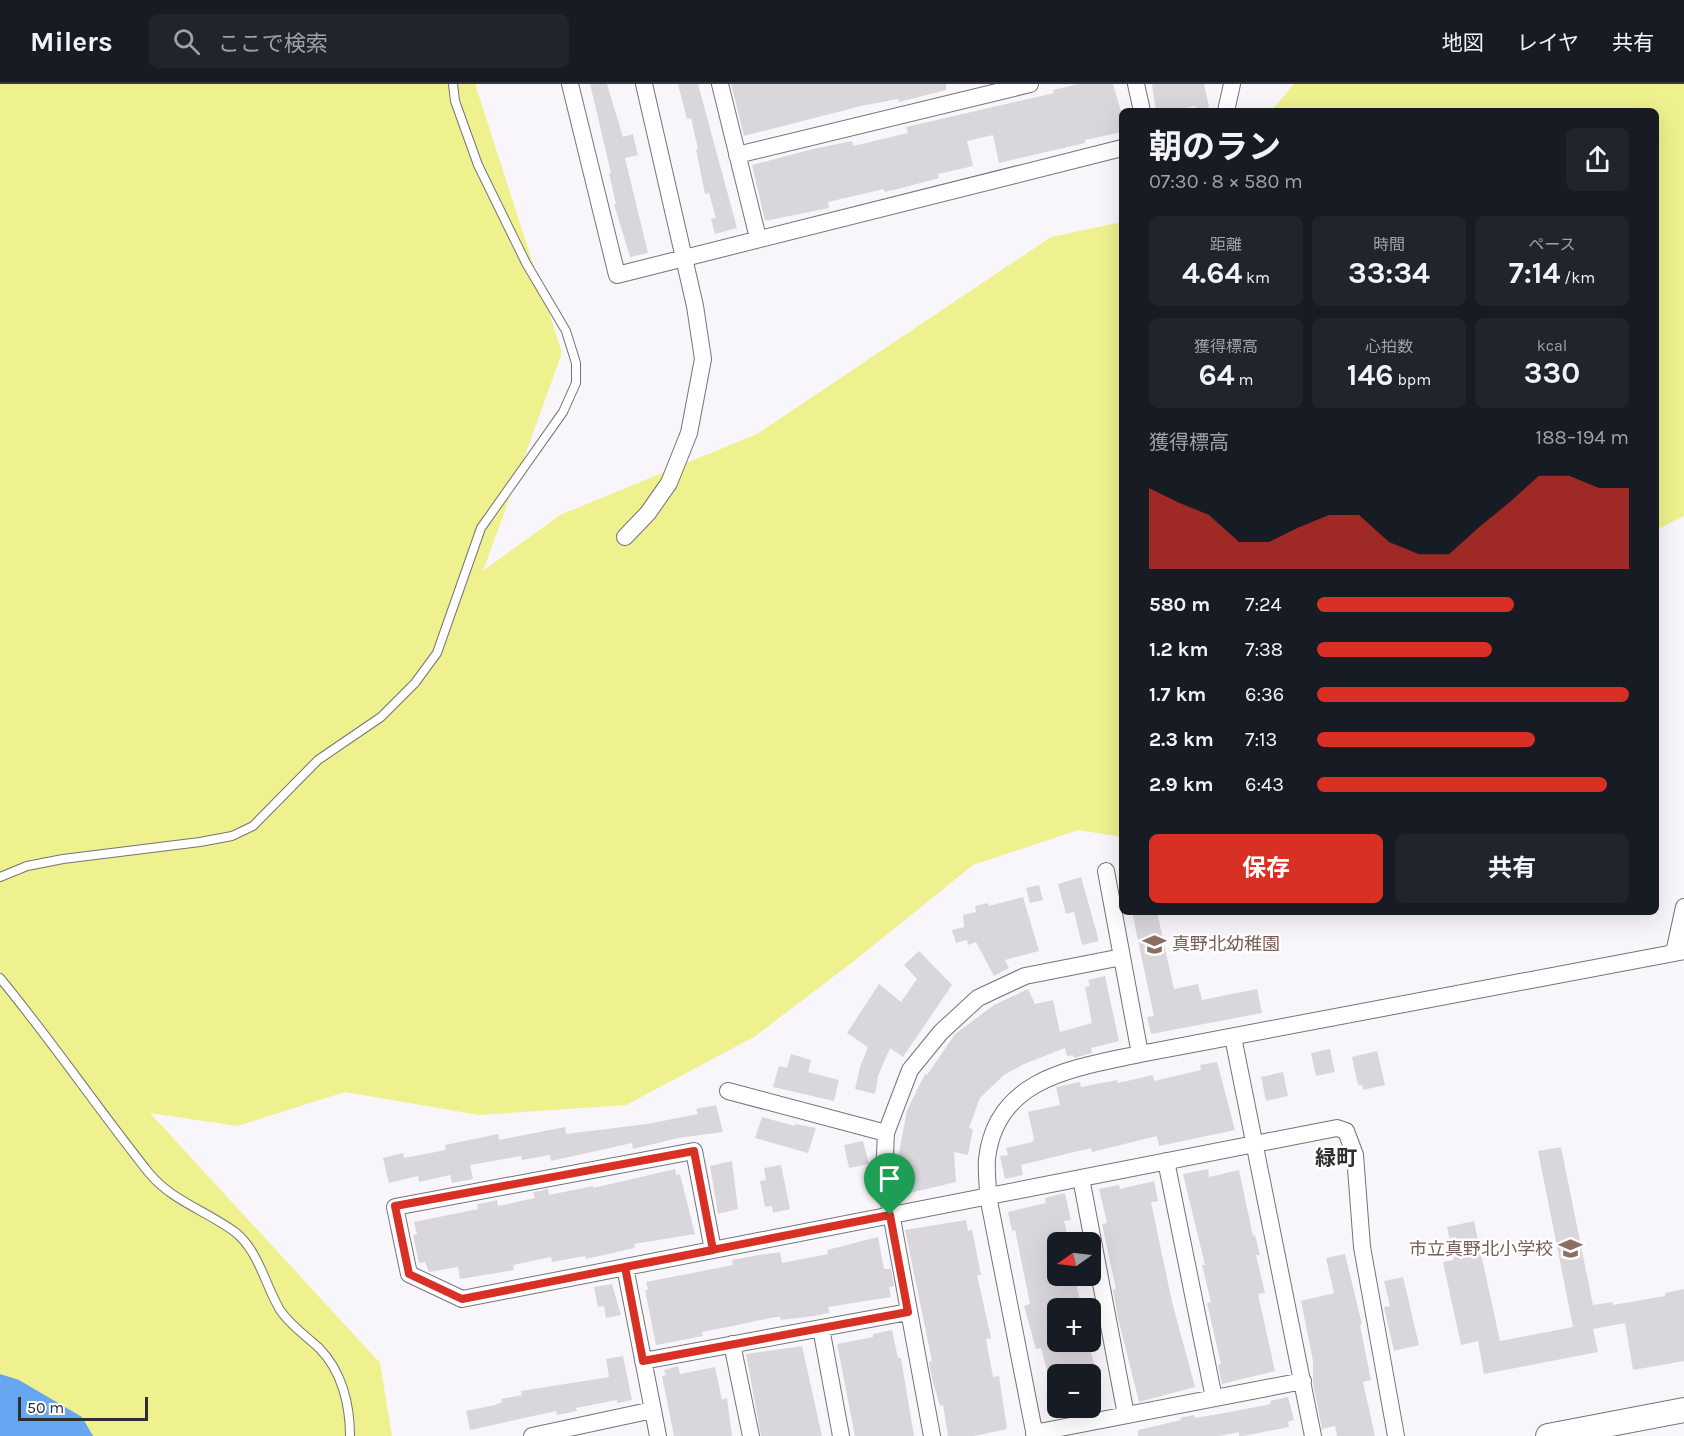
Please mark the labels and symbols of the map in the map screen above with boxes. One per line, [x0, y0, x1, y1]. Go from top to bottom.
school or university icon: 真野北幼稚園 [1141, 931, 1167, 957]
place label: 真野北幼稚園 [1172, 933, 1280, 955]
district label: 緑町 [1315, 1146, 1357, 1170]
pin [864, 1153, 915, 1215]
north arrow [1047, 1232, 1101, 1286]
school or university icon: 市立真野北小学校 [1558, 1236, 1584, 1262]
place label: 市立真野北小学校 [1409, 1238, 1553, 1260]
scale bar [18, 1394, 148, 1422]

